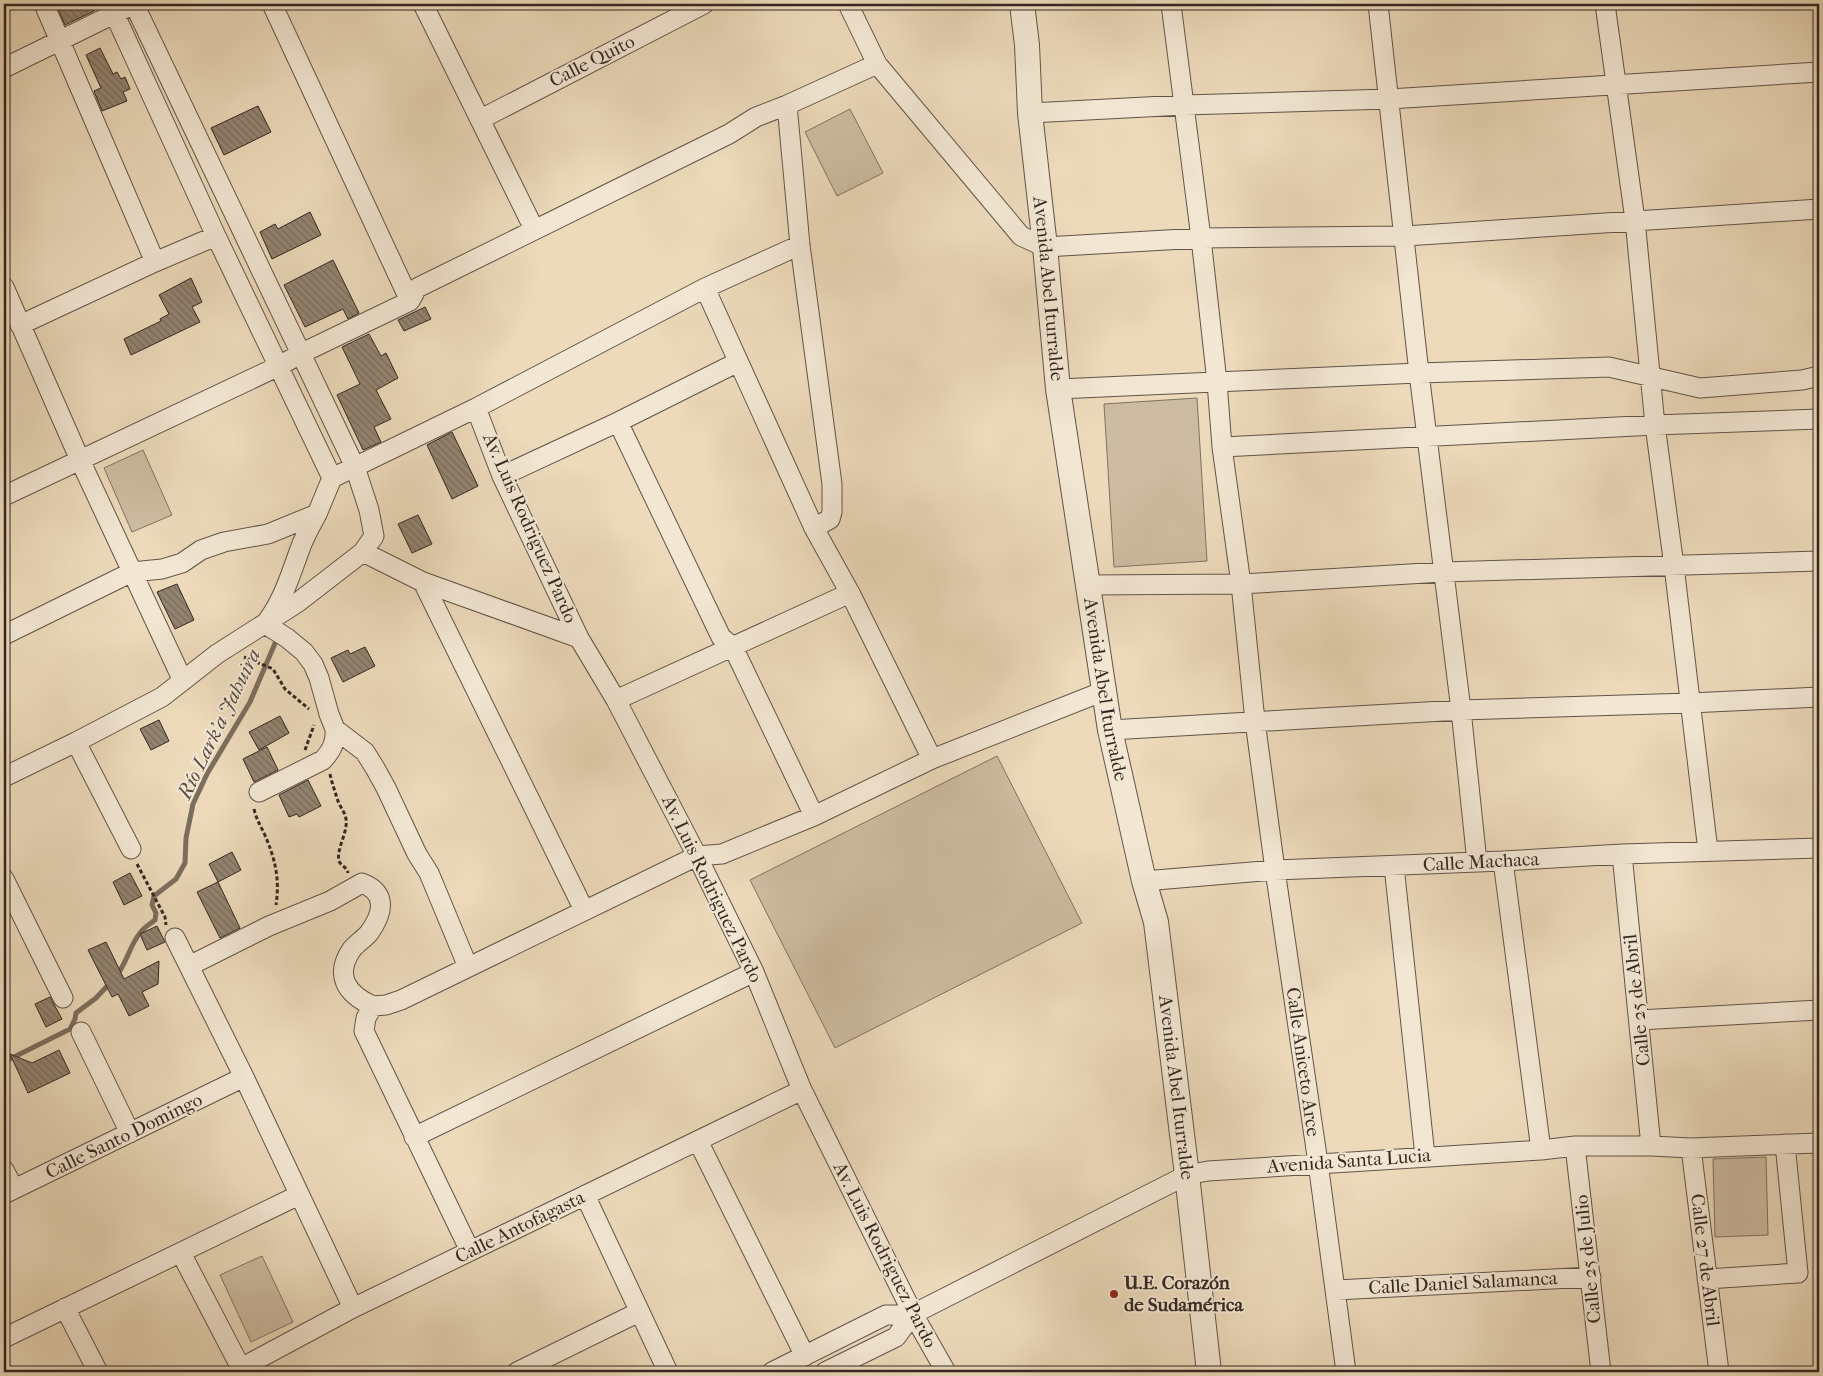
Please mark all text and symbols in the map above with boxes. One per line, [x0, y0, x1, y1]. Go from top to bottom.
street label: Calle Quito [546, 30, 639, 92]
street label: Avenida Abel Iturralde [1028, 194, 1068, 382]
street label: Av. Luis Rodriguez Pardo [478, 429, 582, 627]
street label: Avenida Abel Iturralde [1079, 595, 1132, 783]
water label: Río Lark’a Jahuira [172, 645, 265, 805]
street label: Av. Luis Rodriguez Pardo [657, 791, 767, 986]
street label: Calle Machaca [1422, 848, 1540, 876]
street label: Calle 25 de Abril [1619, 933, 1655, 1067]
street label: Calle Aniceto Arce [1282, 986, 1324, 1138]
street label: Avenida Abel Iturralde [1154, 993, 1198, 1181]
street label: Calle Santo Domingo [42, 1088, 206, 1184]
street label: Avenida Santa Lucia [1265, 1144, 1432, 1178]
street label: Av. Luis Rodriguez Pardo [828, 1158, 942, 1352]
street label: Calle Antofagasta [452, 1186, 589, 1268]
street label: Calle 27 de Abril [1686, 1192, 1724, 1328]
street label: Calle 25 de Julio [1570, 1193, 1606, 1324]
street label: Calle Daniel Salamanca [1368, 1267, 1558, 1299]
place label: U.E. Corazón de Sudamérica [1123, 1272, 1244, 1316]
marker: U.E. Corazón de Sudamérica [1108, 1288, 1120, 1300]

